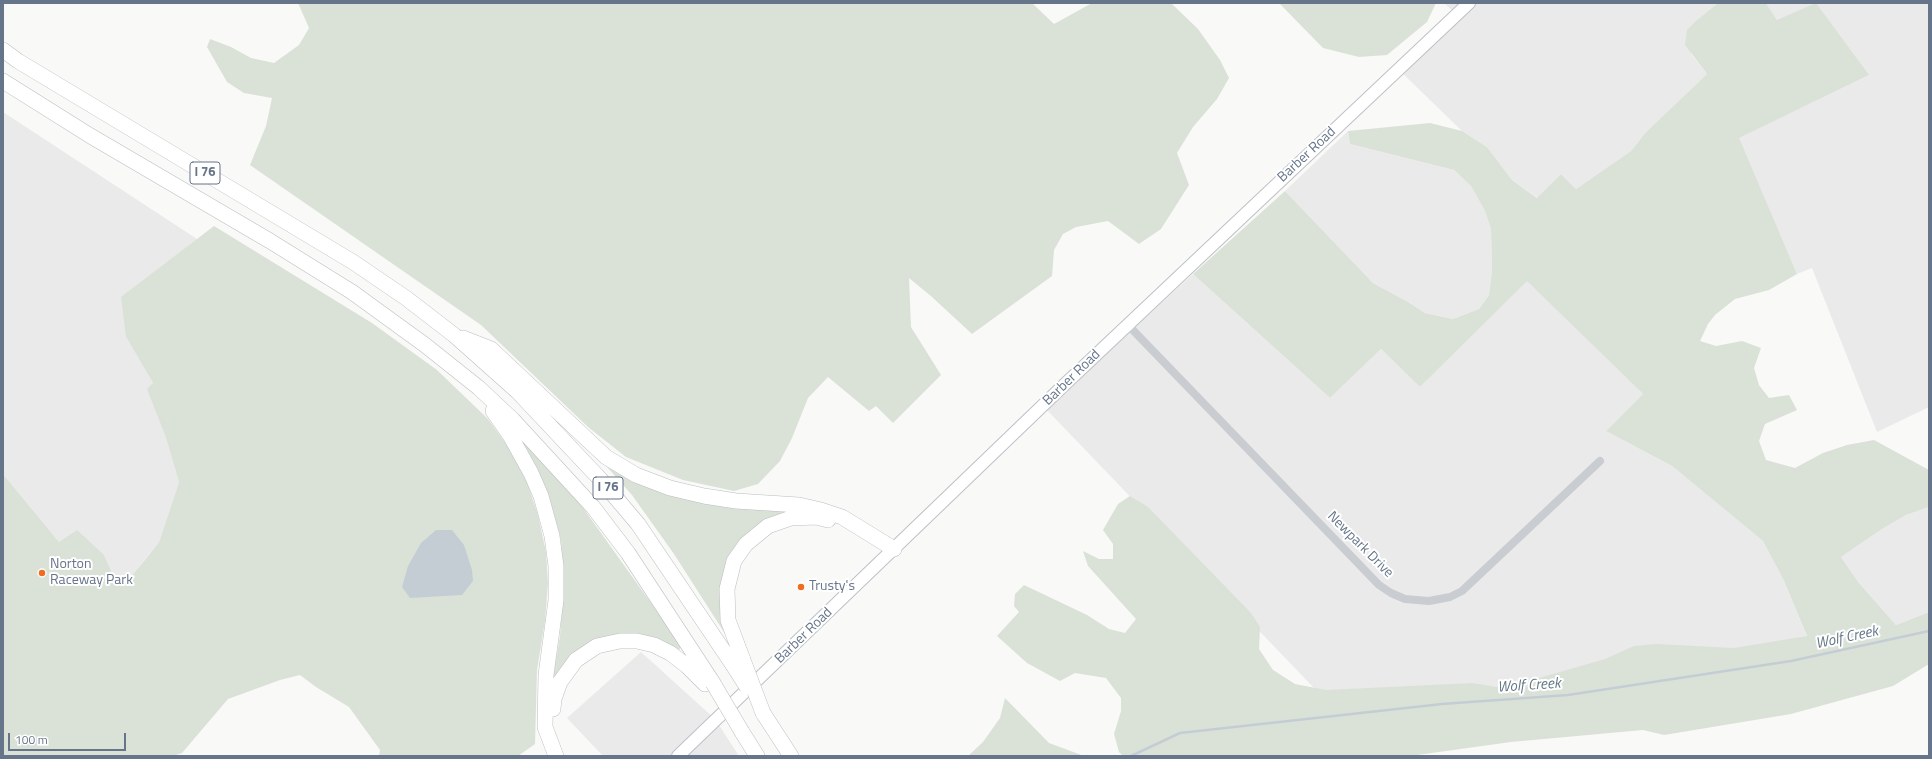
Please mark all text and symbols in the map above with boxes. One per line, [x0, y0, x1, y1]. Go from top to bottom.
street label: Barber Road [1275, 124, 1339, 186]
road number: I 76 [190, 162, 220, 184]
street label: Barber Road [1040, 347, 1104, 409]
road number: I 76 [593, 477, 623, 499]
street label: Newpark Drive [1323, 508, 1397, 582]
place label: Norton Raceway Park [50, 557, 133, 590]
marker: Norton Raceway Park [37, 568, 47, 578]
place label: Trusty's [809, 579, 855, 595]
marker: Trusty's [796, 582, 806, 592]
street label: Barber Road [772, 605, 836, 667]
water label: Wolf Creek [1814, 623, 1880, 653]
water label: Wolf Creek [1497, 675, 1561, 697]
scale bar [10, 725, 128, 751]
text: 100 m [15, 730, 48, 749]

